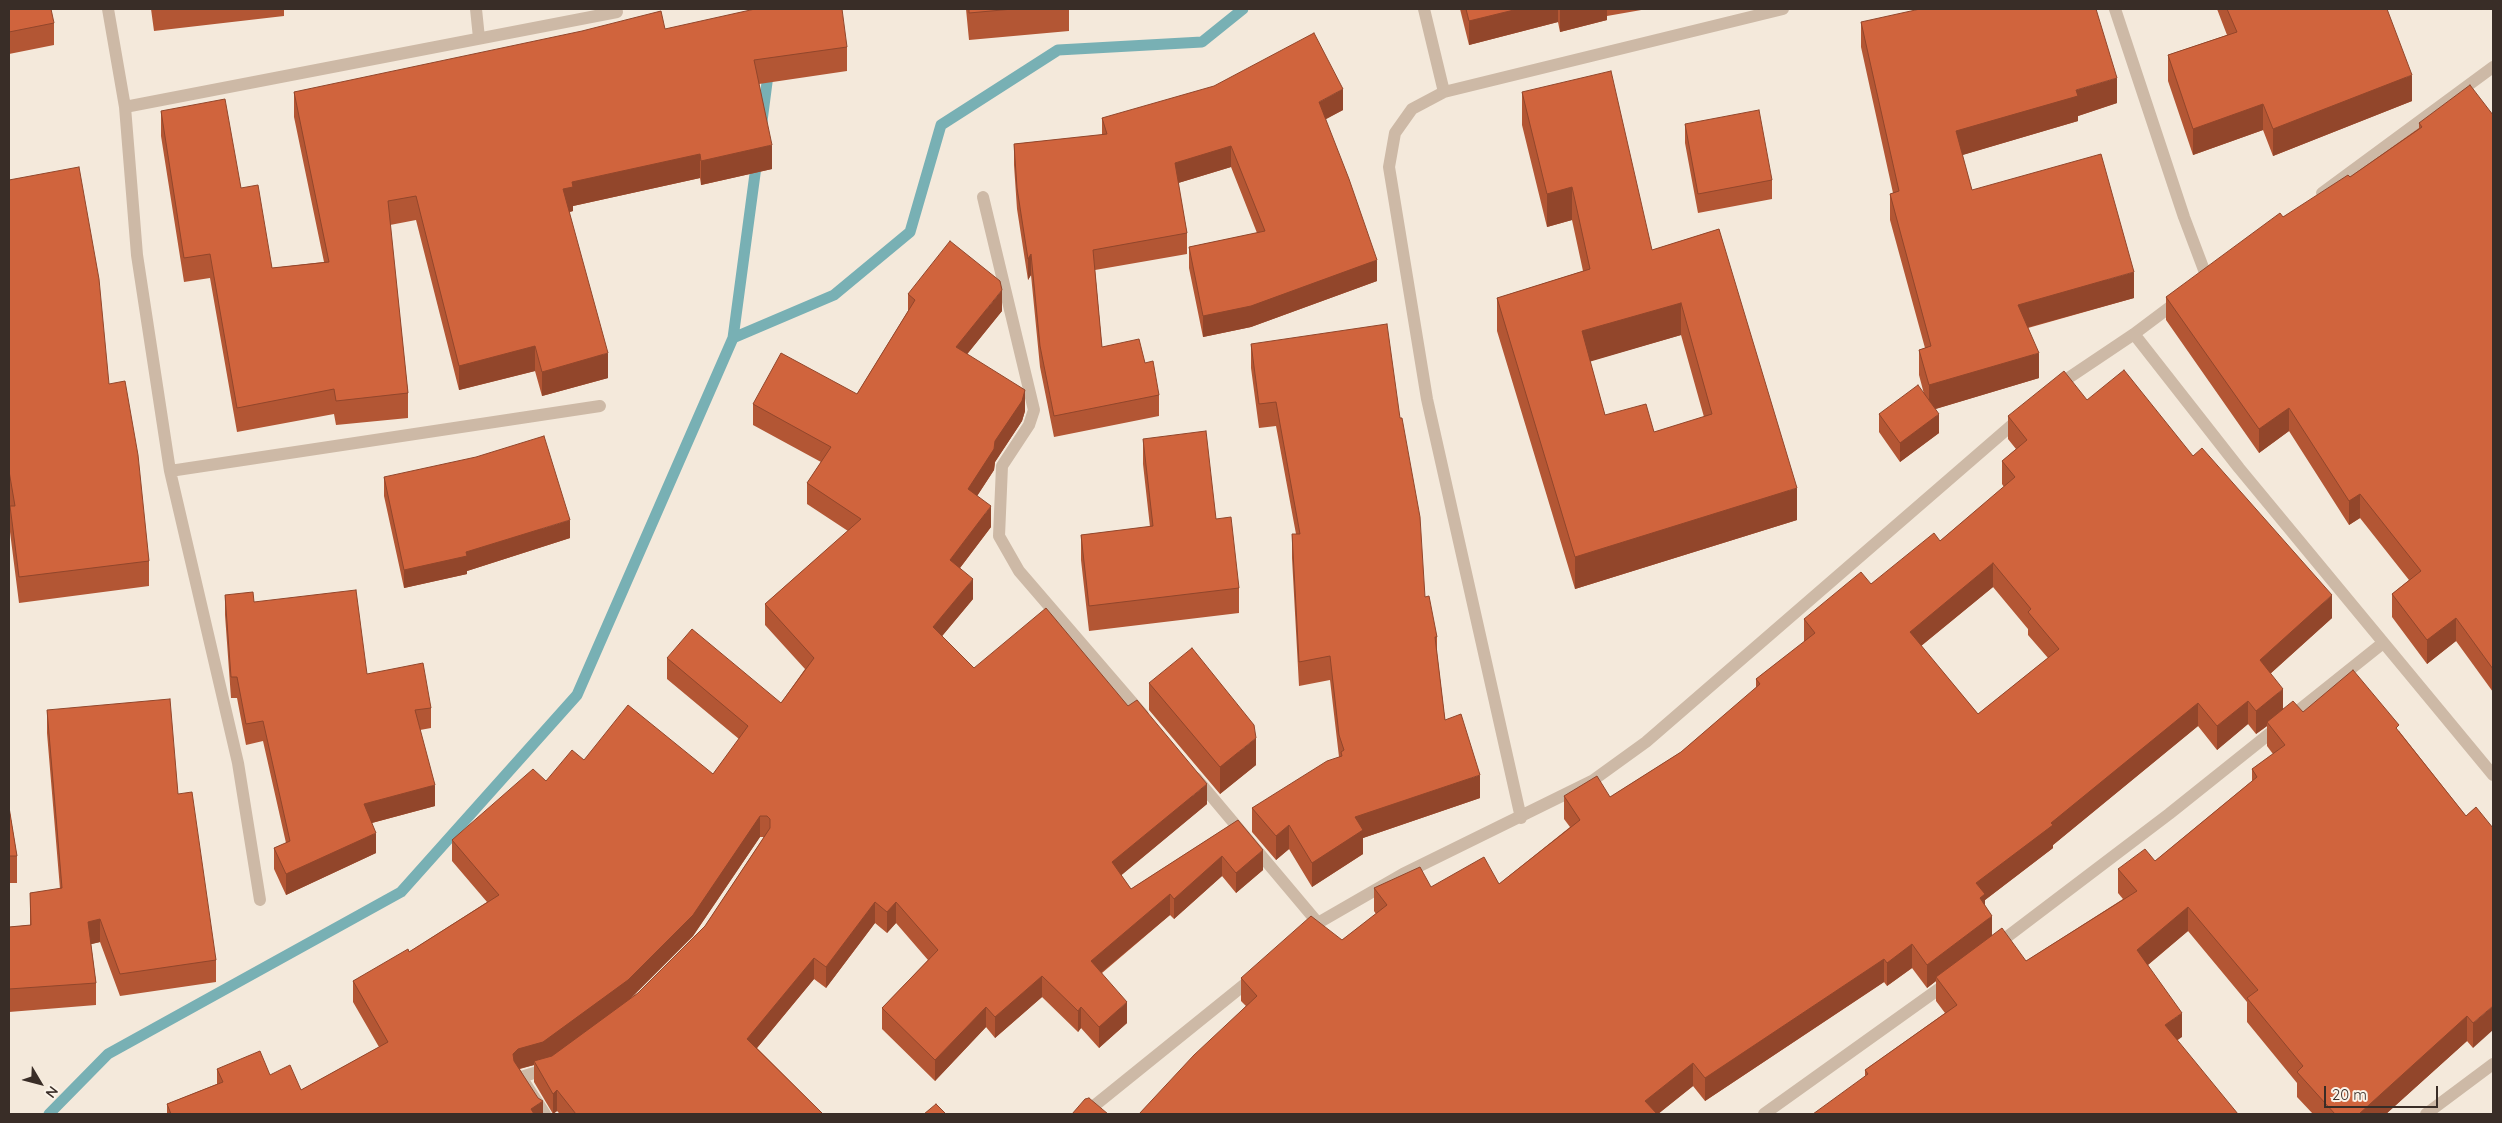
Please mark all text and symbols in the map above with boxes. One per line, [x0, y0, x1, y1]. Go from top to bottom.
north arrow [15, 1058, 65, 1108]
scale bar [2327, 1076, 2441, 1108]
text: N [42, 1082, 62, 1102]
text: 20 m [2332, 1085, 2367, 1104]

